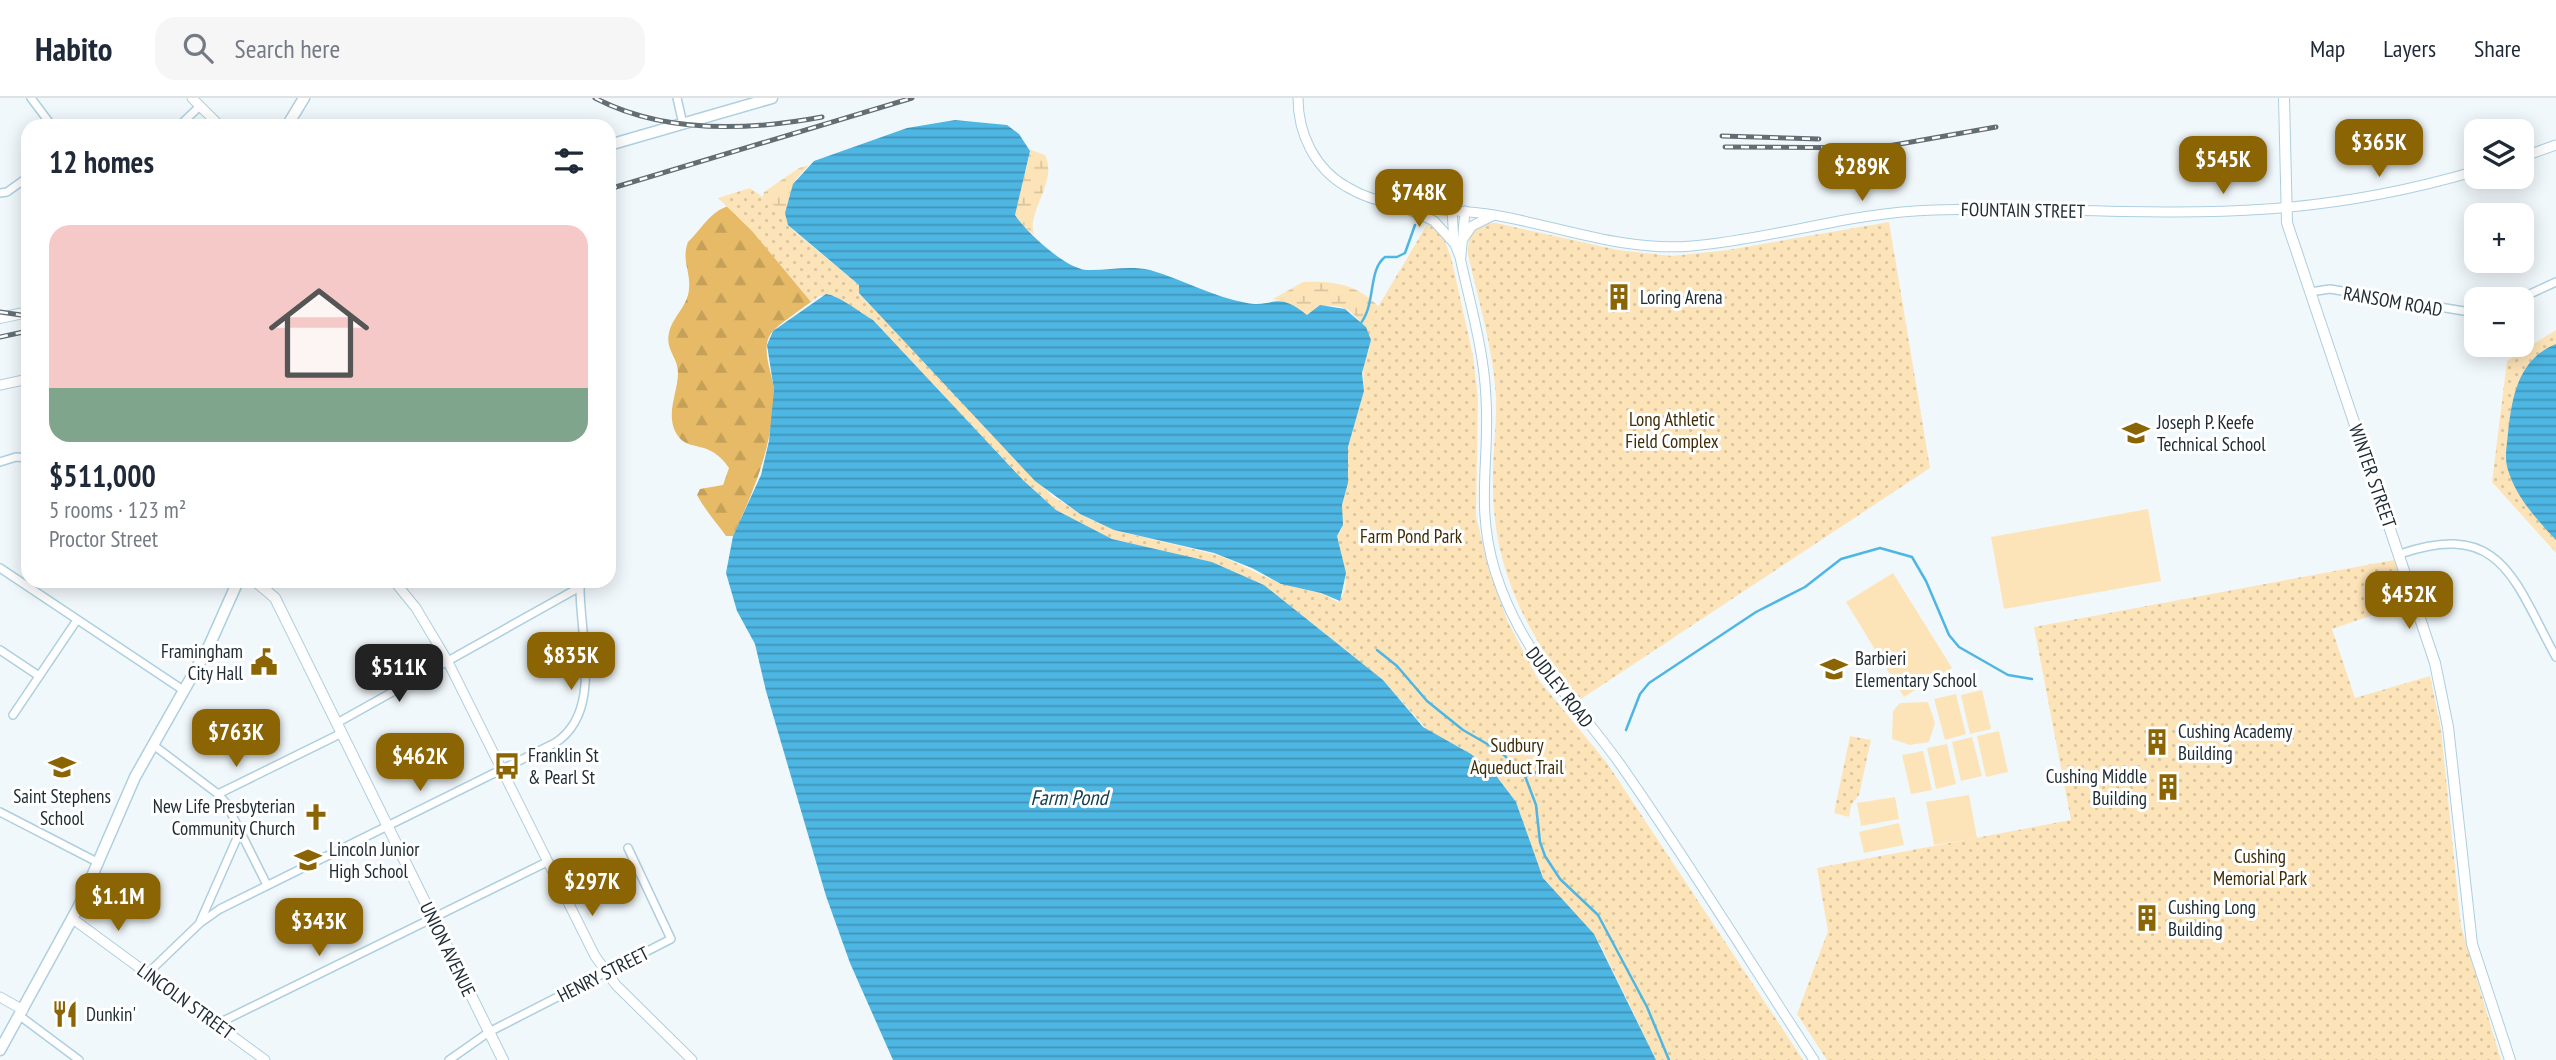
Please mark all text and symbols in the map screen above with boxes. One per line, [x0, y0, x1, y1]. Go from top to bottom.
search box [155, 17, 645, 80]
text: Habito [35, 27, 113, 70]
icon: search [179, 29, 217, 67]
text: Search here [235, 32, 340, 65]
text: Map [2310, 33, 2345, 64]
text: Layers [2383, 33, 2436, 64]
text: Share [2474, 33, 2521, 64]
map controls [2464, 119, 2534, 357]
button: layers [2464, 119, 2534, 189]
pin: $365K [2330, 120, 2428, 179]
text: $365K [2351, 127, 2407, 156]
pin: $545K [2174, 136, 2272, 196]
text: 12 homes [49, 142, 154, 181]
icon: filters [550, 142, 588, 180]
pin: $289K [1813, 144, 1911, 203]
text: $545K [2195, 144, 2251, 173]
text: $289K [1834, 151, 1890, 180]
pin: $748K [1370, 170, 1468, 229]
text: $748K [1391, 177, 1447, 206]
street label: FOUNTAIN STREET [1961, 197, 2086, 223]
button: + [2464, 203, 2534, 273]
icon: home [256, 270, 382, 396]
street label: RANSOM ROAD [2342, 280, 2444, 322]
building icon: Loring Arena [1604, 282, 1634, 312]
place label: Loring Arena [1640, 285, 1723, 309]
button: − [2464, 287, 2534, 357]
park label: Long Athletic Field Complex [1625, 407, 1719, 453]
place label: Joseph P. Keefe Technical School [2156, 410, 2266, 456]
school or university icon: Joseph P. Keefe Technical School [2121, 418, 2151, 448]
street label: WINTER STREET [2344, 421, 2402, 531]
text: $511,000 [49, 456, 156, 495]
text: 5 rooms · 123 m² [49, 495, 186, 524]
text: Proctor Street [49, 524, 158, 553]
park label: Farm Pond Park [1360, 524, 1463, 548]
pin: $452K [2360, 572, 2458, 631]
text: $452K [2381, 579, 2437, 608]
pin: $835K [522, 632, 620, 692]
place label: Framingham City Hall [161, 639, 244, 685]
text: $835K [543, 640, 599, 669]
street label: DUDLEY ROAD [1521, 642, 1599, 732]
pin: $511K [350, 644, 448, 704]
place label: Barbieri Elementary School [1855, 646, 1977, 692]
public building icon: Framingham City Hall [249, 647, 279, 677]
text: $511K [371, 652, 427, 681]
school or university icon: Barbieri Elementary School [1819, 654, 1849, 684]
pin: $763K [187, 710, 285, 769]
text: $763K [208, 717, 264, 746]
place label: Cushing Academy Building [2178, 719, 2293, 765]
building icon: Cushing Academy Building [2142, 727, 2172, 757]
park label: Sudbury Aqueduct Trail [1470, 733, 1564, 779]
pin: $462K [371, 734, 469, 793]
text: $462K [392, 741, 448, 770]
place label: Franklin St & Pearl St [528, 743, 599, 789]
bus stop icon: Franklin St & Pearl St [492, 751, 522, 781]
school or university icon: Saint Stephens School [47, 752, 77, 782]
place label: Cushing Middle Building [2046, 764, 2147, 810]
building icon: Cushing Middle Building [2153, 772, 2183, 802]
place label: Saint Stephens School [13, 784, 111, 830]
water label: Farm Pond [1030, 784, 1111, 811]
place label: New Life Presbyterian Community Church [153, 794, 295, 840]
church icon: New Life Presbyterian Community Church [301, 802, 331, 832]
place label: Lincoln Junior High School [329, 837, 420, 883]
park label: Cushing Memorial Park [2213, 844, 2308, 890]
school or university icon: Lincoln Junior High School [293, 845, 323, 875]
pin: $297K [543, 858, 641, 918]
text: $297K [564, 866, 620, 895]
pin: $1.1M [69, 874, 167, 933]
text: $1.1M [91, 881, 145, 910]
place label: Cushing Long Building [2168, 895, 2256, 941]
pin: $343K [270, 898, 368, 958]
street label: UNION AVENUE [415, 898, 481, 1000]
building icon: Cushing Long Building [2132, 903, 2162, 933]
text: $343K [291, 906, 347, 935]
street label: HENRY STREET [553, 940, 653, 1007]
street label: LINCOLN STREET [133, 958, 240, 1044]
restaurant icon: Dunkin' [50, 999, 80, 1029]
place label: Dunkin' [86, 1002, 136, 1026]

